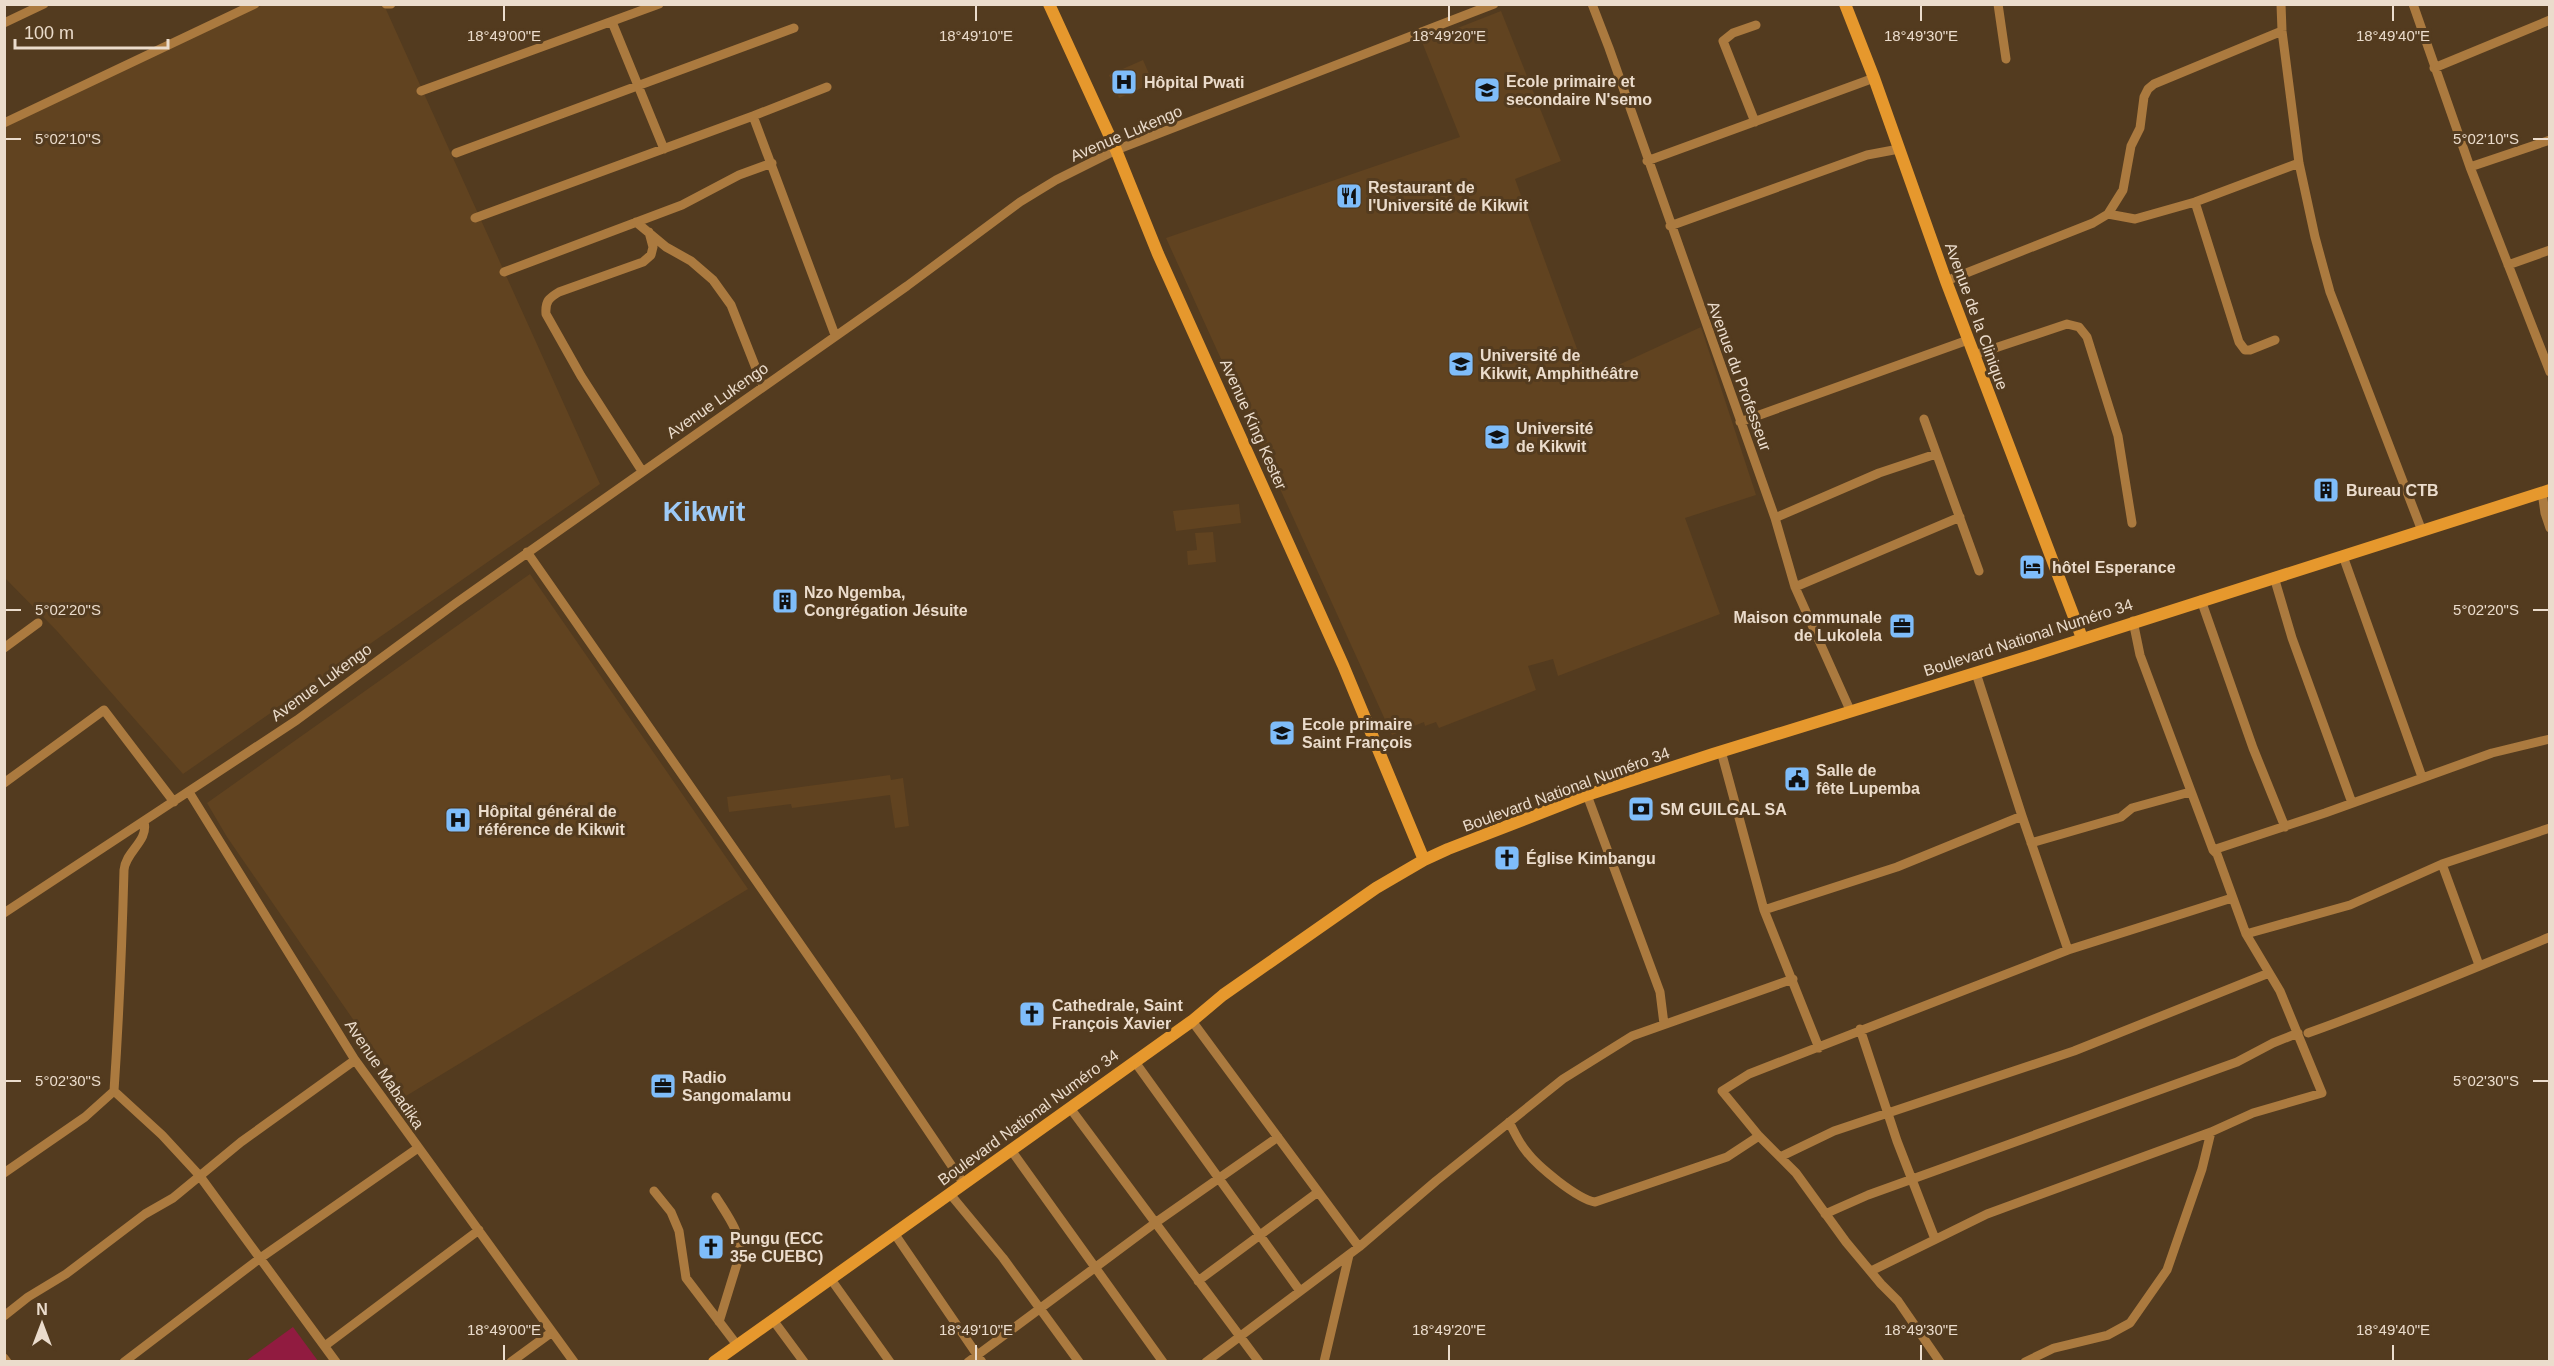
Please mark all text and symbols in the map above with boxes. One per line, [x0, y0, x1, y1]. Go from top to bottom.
scale bar [15, 12, 168, 50]
text: 100 m [24, 23, 74, 43]
text: 18°49'00"E [467, 27, 541, 44]
text: 18°49'10"E [939, 27, 1013, 44]
text: 18°49'20"E [1412, 27, 1486, 44]
text: 18°49'30"E [1884, 27, 1958, 44]
text: 18°49'40"E [2356, 27, 2430, 44]
hospital icon: Hôpital Pwati [1109, 67, 1139, 97]
place label: Ecole primaire et secondaire N'semo [1506, 73, 1652, 108]
place label: Hôpital Pwati [1144, 74, 1244, 91]
school or university icon: Ecole primaire et secondaire N'semo [1472, 75, 1502, 105]
street label: Avenue Lukengo [1068, 102, 1185, 165]
text: 5°02'10"S [35, 130, 101, 147]
text: 5°02'10"S [2453, 130, 2519, 147]
place label: Restaurant de l'Université de Kikwit [1368, 179, 1529, 214]
restaurant icon: Restaurant de l'Université de Kikwit [1334, 181, 1364, 211]
street label: Avenue de la Clinique [1942, 240, 2011, 392]
street label: Avenue du Professeur [1705, 299, 1775, 454]
place label: Université de Kikwit, Amphithéâtre [1480, 347, 1639, 382]
school or university icon: Université de Kikwit, Amphithéâtre [1446, 349, 1476, 379]
street label: Avenue King Kester [1217, 356, 1290, 493]
street label: Avenue Lukengo [663, 359, 771, 442]
place label: Université de Kikwit [1516, 420, 1593, 455]
school or university icon: Université de Kikwit [1482, 422, 1512, 452]
building icon: Bureau CTB [2311, 475, 2341, 505]
place label: Bureau CTB [2346, 482, 2438, 499]
district label: Kikwit [663, 496, 745, 527]
hotel icon: hôtel Esperance [2017, 552, 2047, 582]
place label: hôtel Esperance [2052, 559, 2176, 576]
place label: Nzo Ngemba, Congrégation Jésuite [804, 584, 968, 619]
building icon: Nzo Ngemba, Congrégation Jésuite [770, 586, 800, 616]
street label: Boulevard National Numéro 34 [1921, 596, 2135, 679]
text: 5°02'20"S [35, 601, 101, 618]
text: 5°02'20"S [2453, 601, 2519, 618]
place label: Maison communale de Lukolela [1734, 609, 1882, 644]
office icon: Maison communale de Lukolela [1887, 611, 1917, 641]
street label: Avenue Lukengo [268, 640, 375, 724]
place label: Ecole primaire Saint François [1302, 716, 1412, 751]
school or university icon: Ecole primaire Saint François [1267, 718, 1297, 748]
street label: Boulevard National Numéro 34 [1460, 744, 1672, 835]
place label: Salle de fête Lupemba [1816, 762, 1920, 797]
public building icon: Salle de fête Lupemba [1782, 764, 1812, 794]
bank icon: SM GUILGAL SA [1626, 794, 1656, 824]
place label: SM GUILGAL SA [1660, 801, 1787, 818]
place label: Hôpital général de référence de Kikwit [478, 803, 625, 838]
hospital icon: Hôpital général de référence de Kikwit [443, 805, 473, 835]
church icon: Église Kimbangu [1492, 843, 1522, 873]
place label: Église Kimbangu [1526, 849, 1656, 867]
place label: Cathedrale, Saint François Xavier [1052, 997, 1183, 1032]
church icon: Cathedrale, Saint François Xavier [1017, 999, 1047, 1029]
street label: Avenue Mabadika [342, 1017, 427, 1132]
street label: Boulevard National Numéro 34 [935, 1046, 1122, 1189]
place label: Radio Sangomalamu [682, 1069, 791, 1104]
office icon: Radio Sangomalamu [648, 1071, 678, 1101]
text: 5°02'30"S [35, 1072, 101, 1089]
text: 5°02'30"S [2453, 1072, 2519, 1089]
place label: Pungu (ECC 35e CUEBC) [730, 1230, 824, 1265]
church icon: Pungu (ECC 35e CUEBC) [696, 1232, 726, 1262]
north arrow [12, 1294, 72, 1354]
text: N [36, 1301, 48, 1318]
text: 18°49'00"E [467, 1321, 541, 1338]
text: 18°49'10"E [939, 1321, 1013, 1338]
text: 18°49'20"E [1412, 1321, 1486, 1338]
text: 18°49'30"E [1884, 1321, 1958, 1338]
text: 18°49'40"E [2356, 1321, 2430, 1338]

